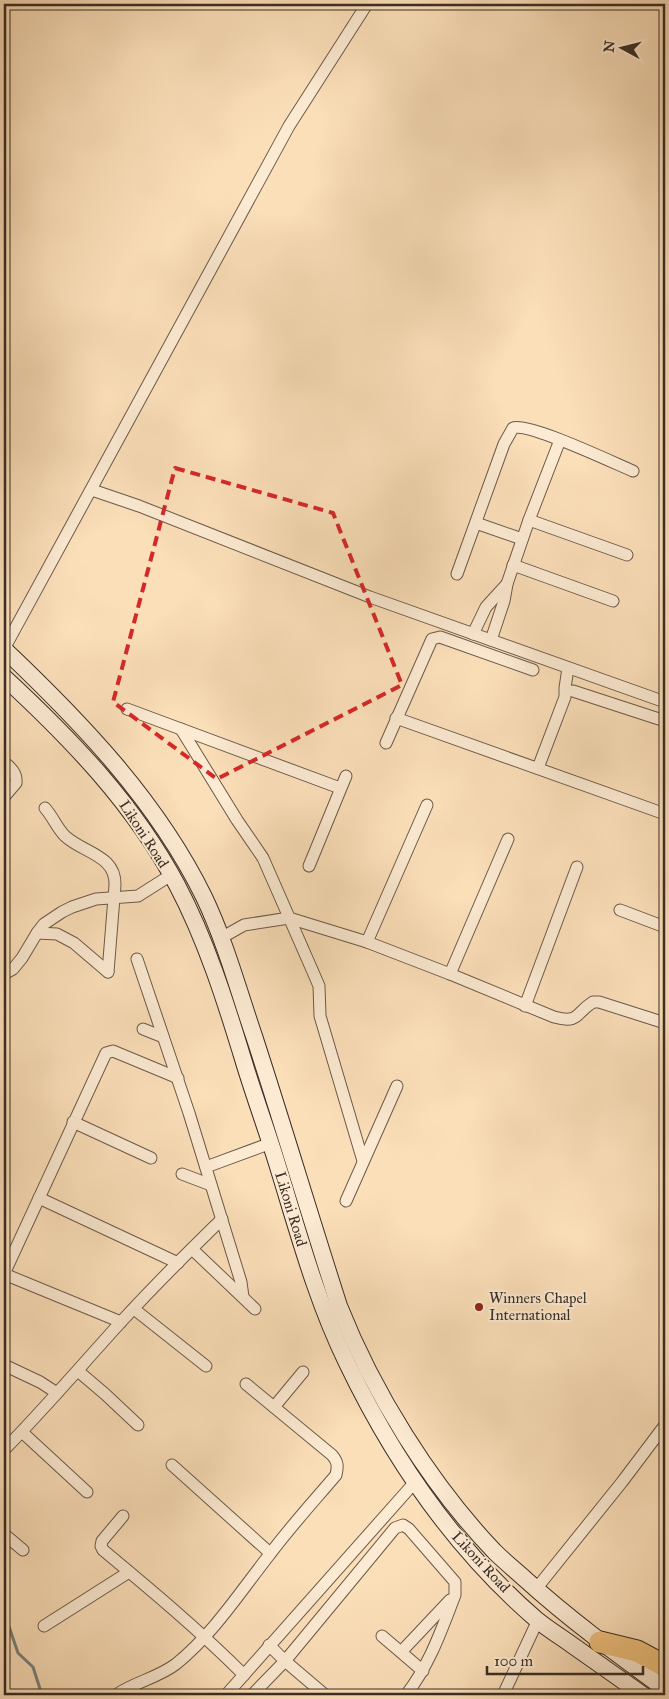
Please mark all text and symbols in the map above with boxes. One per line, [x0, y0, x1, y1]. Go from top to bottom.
north arrow [596, 22, 646, 72]
text: N [600, 39, 619, 53]
street label: Likoni Road [115, 797, 173, 872]
street label: Likoni Road [271, 1169, 311, 1249]
place label: Winners Chapel International [489, 1289, 588, 1324]
marker: Winners Chapel International [473, 1301, 485, 1313]
street label: Likoni Road [448, 1528, 514, 1597]
scale bar [487, 1644, 643, 1676]
text: 100 m [494, 1652, 534, 1670]

